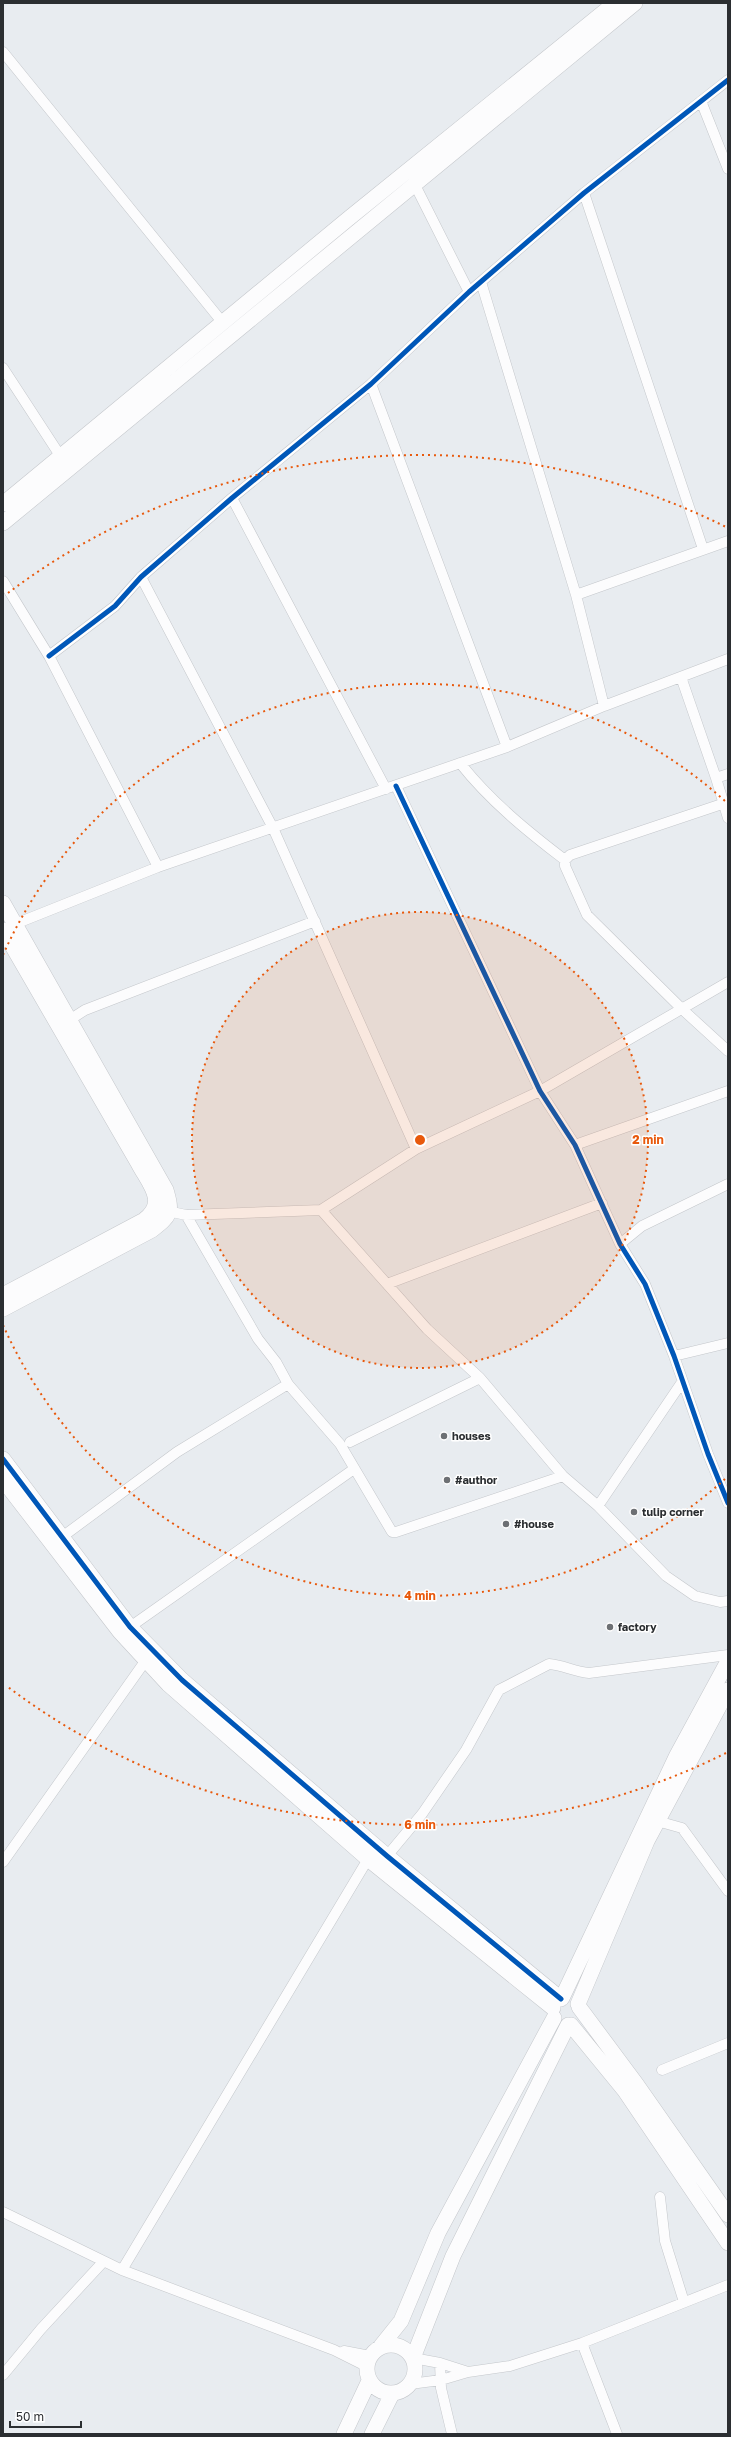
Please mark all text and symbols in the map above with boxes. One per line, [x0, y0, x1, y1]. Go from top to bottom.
text: 2 min [632, 1132, 664, 1147]
centre of rings [413, 1133, 427, 1147]
place label: houses [452, 1429, 491, 1442]
marker: houses [439, 1431, 449, 1441]
place label: #author [455, 1473, 498, 1486]
marker: #author [442, 1475, 452, 1485]
place label: tulip corner [642, 1505, 705, 1518]
marker: tulip corner [629, 1507, 639, 1517]
place label: #house [514, 1517, 554, 1530]
marker: #house [501, 1519, 511, 1529]
text: 4 min [404, 1588, 436, 1603]
place label: factory [618, 1620, 657, 1633]
marker: factory [605, 1622, 615, 1632]
text: 6 min [404, 1817, 436, 1832]
scale bar [10, 2403, 81, 2429]
text: 50 m [16, 2409, 44, 2424]

